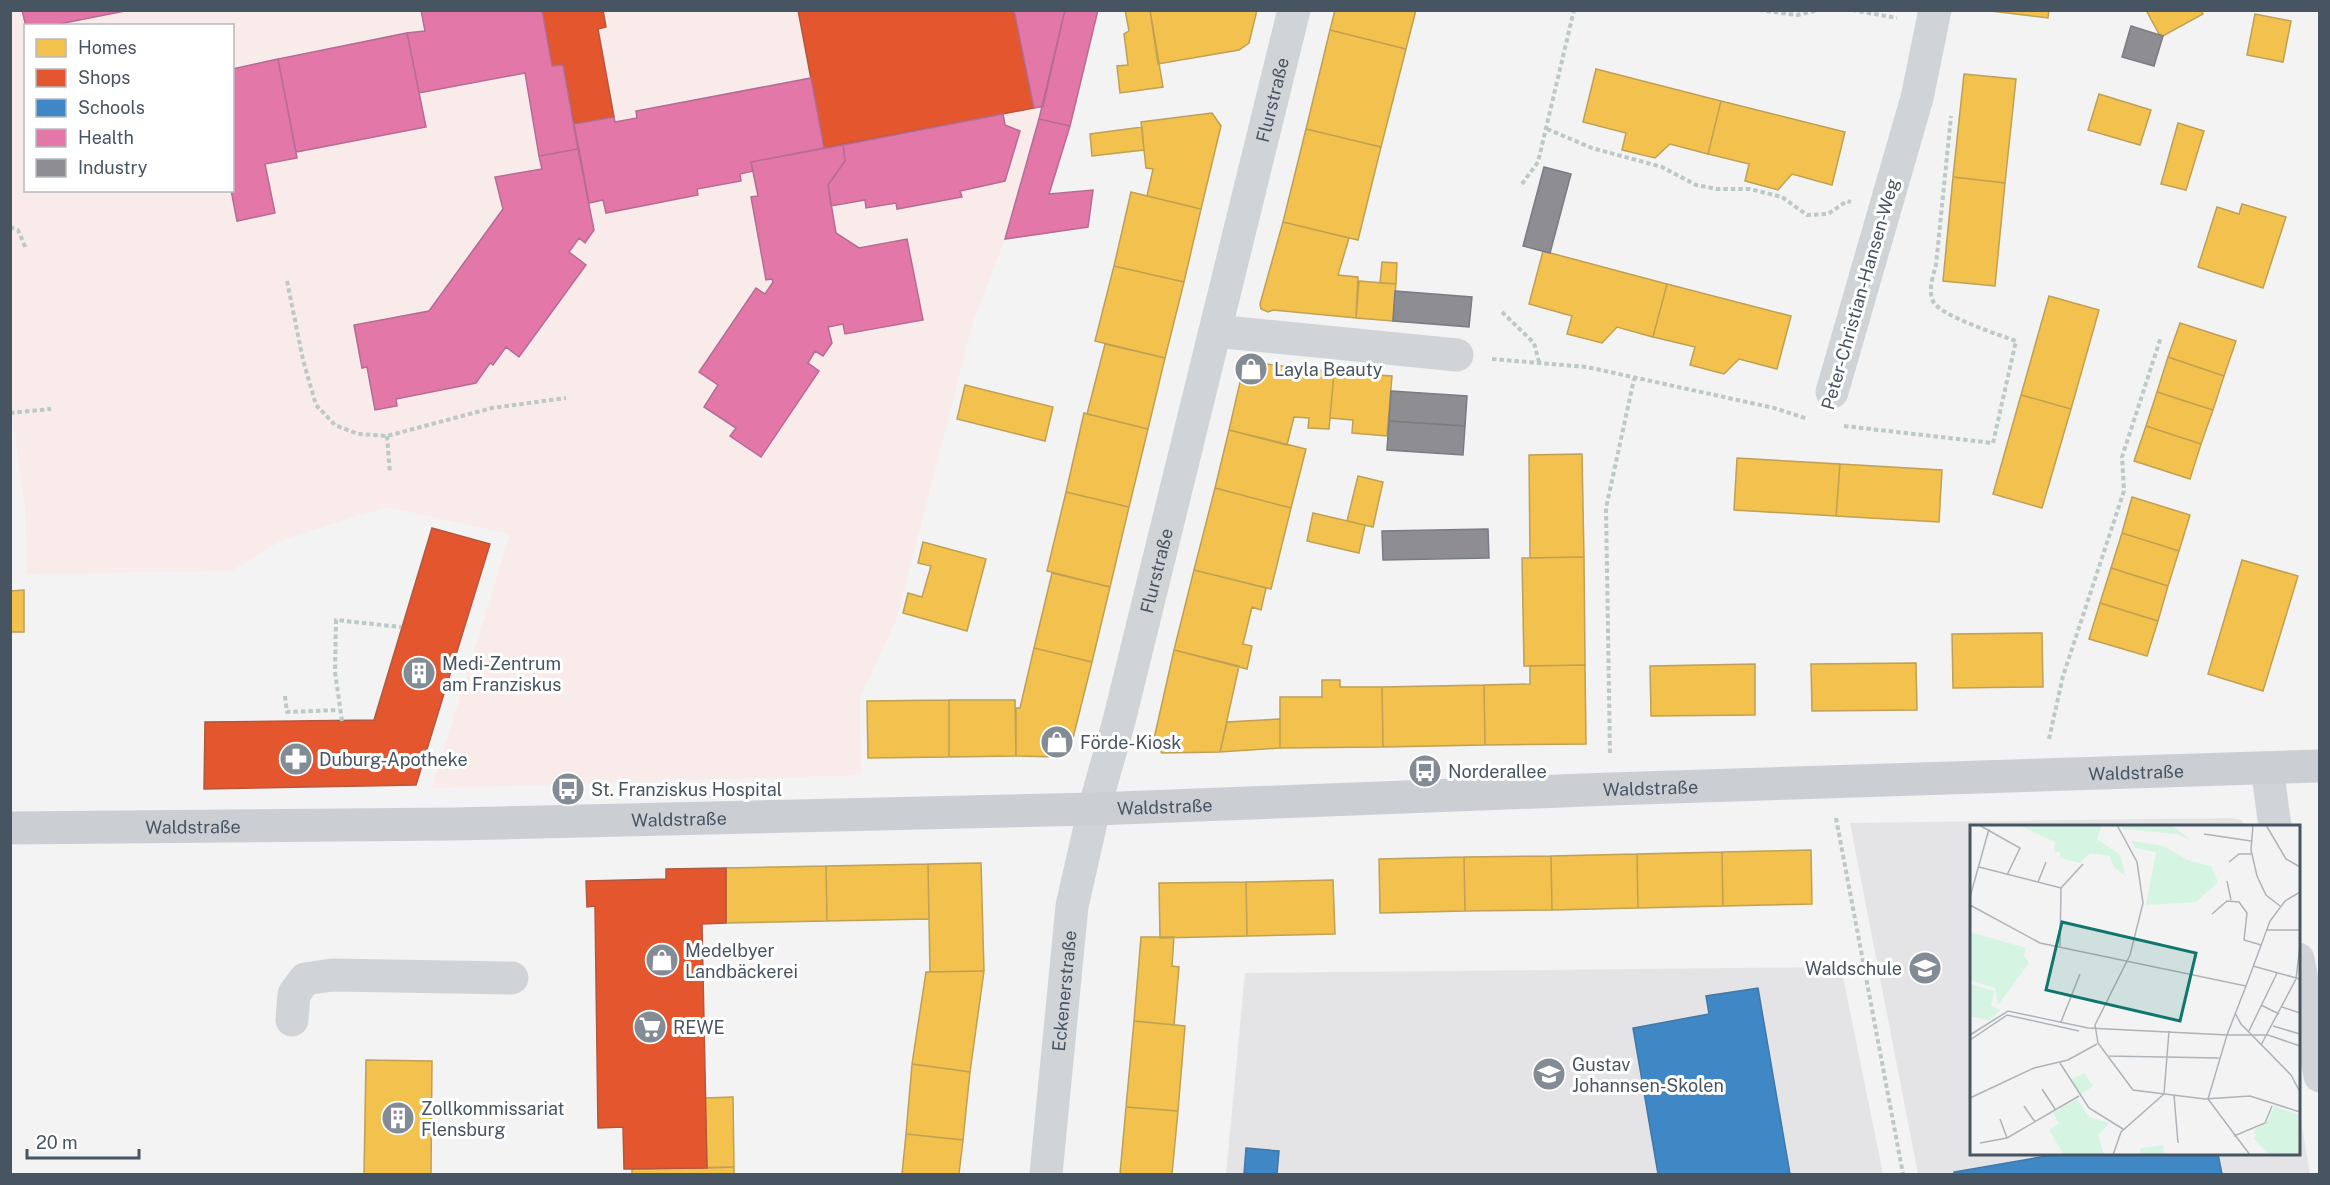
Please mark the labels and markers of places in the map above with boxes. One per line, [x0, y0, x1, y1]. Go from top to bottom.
shop icon: Layla Beauty [1233, 351, 1269, 387]
place label: Layla Beauty [1274, 359, 1383, 380]
place label: Medi-Zentrum am Franziskus [442, 653, 561, 695]
building icon: Medi-Zentrum am Franziskus [401, 655, 437, 691]
shop icon: Förde-Kiosk [1039, 724, 1075, 760]
place label: Förde-Kiosk [1080, 732, 1181, 753]
pharmacy icon: Duburg-Apotheke [278, 741, 314, 777]
place label: Duburg-Apotheke [319, 749, 468, 770]
bus stop icon: Norderallee [1407, 753, 1443, 789]
place label: Norderallee [1448, 761, 1547, 782]
bus stop icon: St. Franziskus Hospital [550, 771, 586, 807]
place label: St. Franziskus Hospital [591, 779, 782, 800]
place label: Medelbyer Landbäckerei [685, 940, 798, 982]
shop icon: Medelbyer Landbäckerei [644, 942, 680, 978]
school or university icon: Waldschule [1907, 950, 1943, 986]
place label: Waldschule [1805, 958, 1902, 979]
supermarket icon: REWE [632, 1009, 668, 1045]
place label: REWE [673, 1017, 725, 1038]
place label: Gustav Johannsen-Skolen [1572, 1054, 1724, 1096]
school or university icon: Gustav Johannsen-Skolen [1531, 1056, 1567, 1092]
place label: Zollkommissariat Flensburg [421, 1098, 565, 1140]
building icon: Zollkommissariat Flensburg [380, 1100, 416, 1136]

